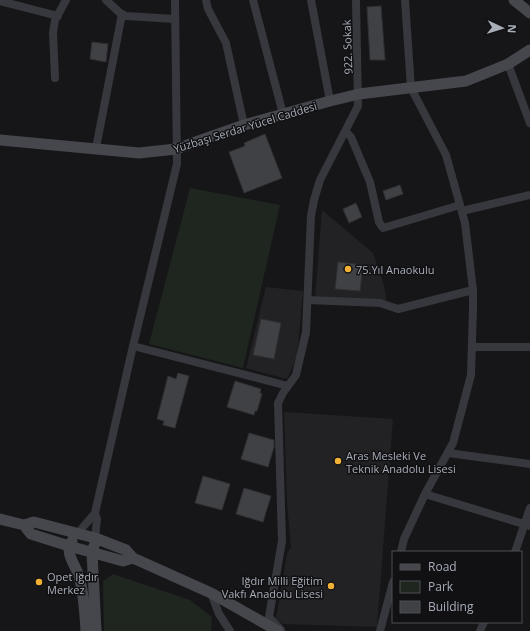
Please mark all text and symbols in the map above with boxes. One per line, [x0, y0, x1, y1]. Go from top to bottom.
north arrow [482, 8, 522, 48]
street label: 922. Sokak [339, 19, 355, 75]
text: N [505, 24, 520, 34]
street label: Yüzbaşı Serdar Yücel Caddesi [171, 98, 319, 156]
place label: 75.Yıl Anaokulu [356, 262, 435, 277]
marker: 75.Yıl Anaokulu [343, 264, 353, 274]
place label: Aras Mesleki Ve Teknik Anadolu Lisesi [346, 448, 456, 476]
marker: Aras Mesleki Ve Teknik Anadolu Lisesi [333, 456, 343, 466]
legend [392, 551, 522, 623]
text: Road [428, 558, 457, 575]
place label: Opet Iğdır Merkez [47, 569, 99, 597]
place label: Iğdır Milli Eğitim Vakfı Anadolu Lisesi [222, 573, 323, 601]
marker: Opet Iğdır Merkez [34, 577, 44, 587]
text: Park [428, 578, 454, 595]
marker: Iğdır Milli Eğitim Vakfı Anadolu Lisesi [326, 581, 336, 591]
text: Building [428, 598, 474, 615]

